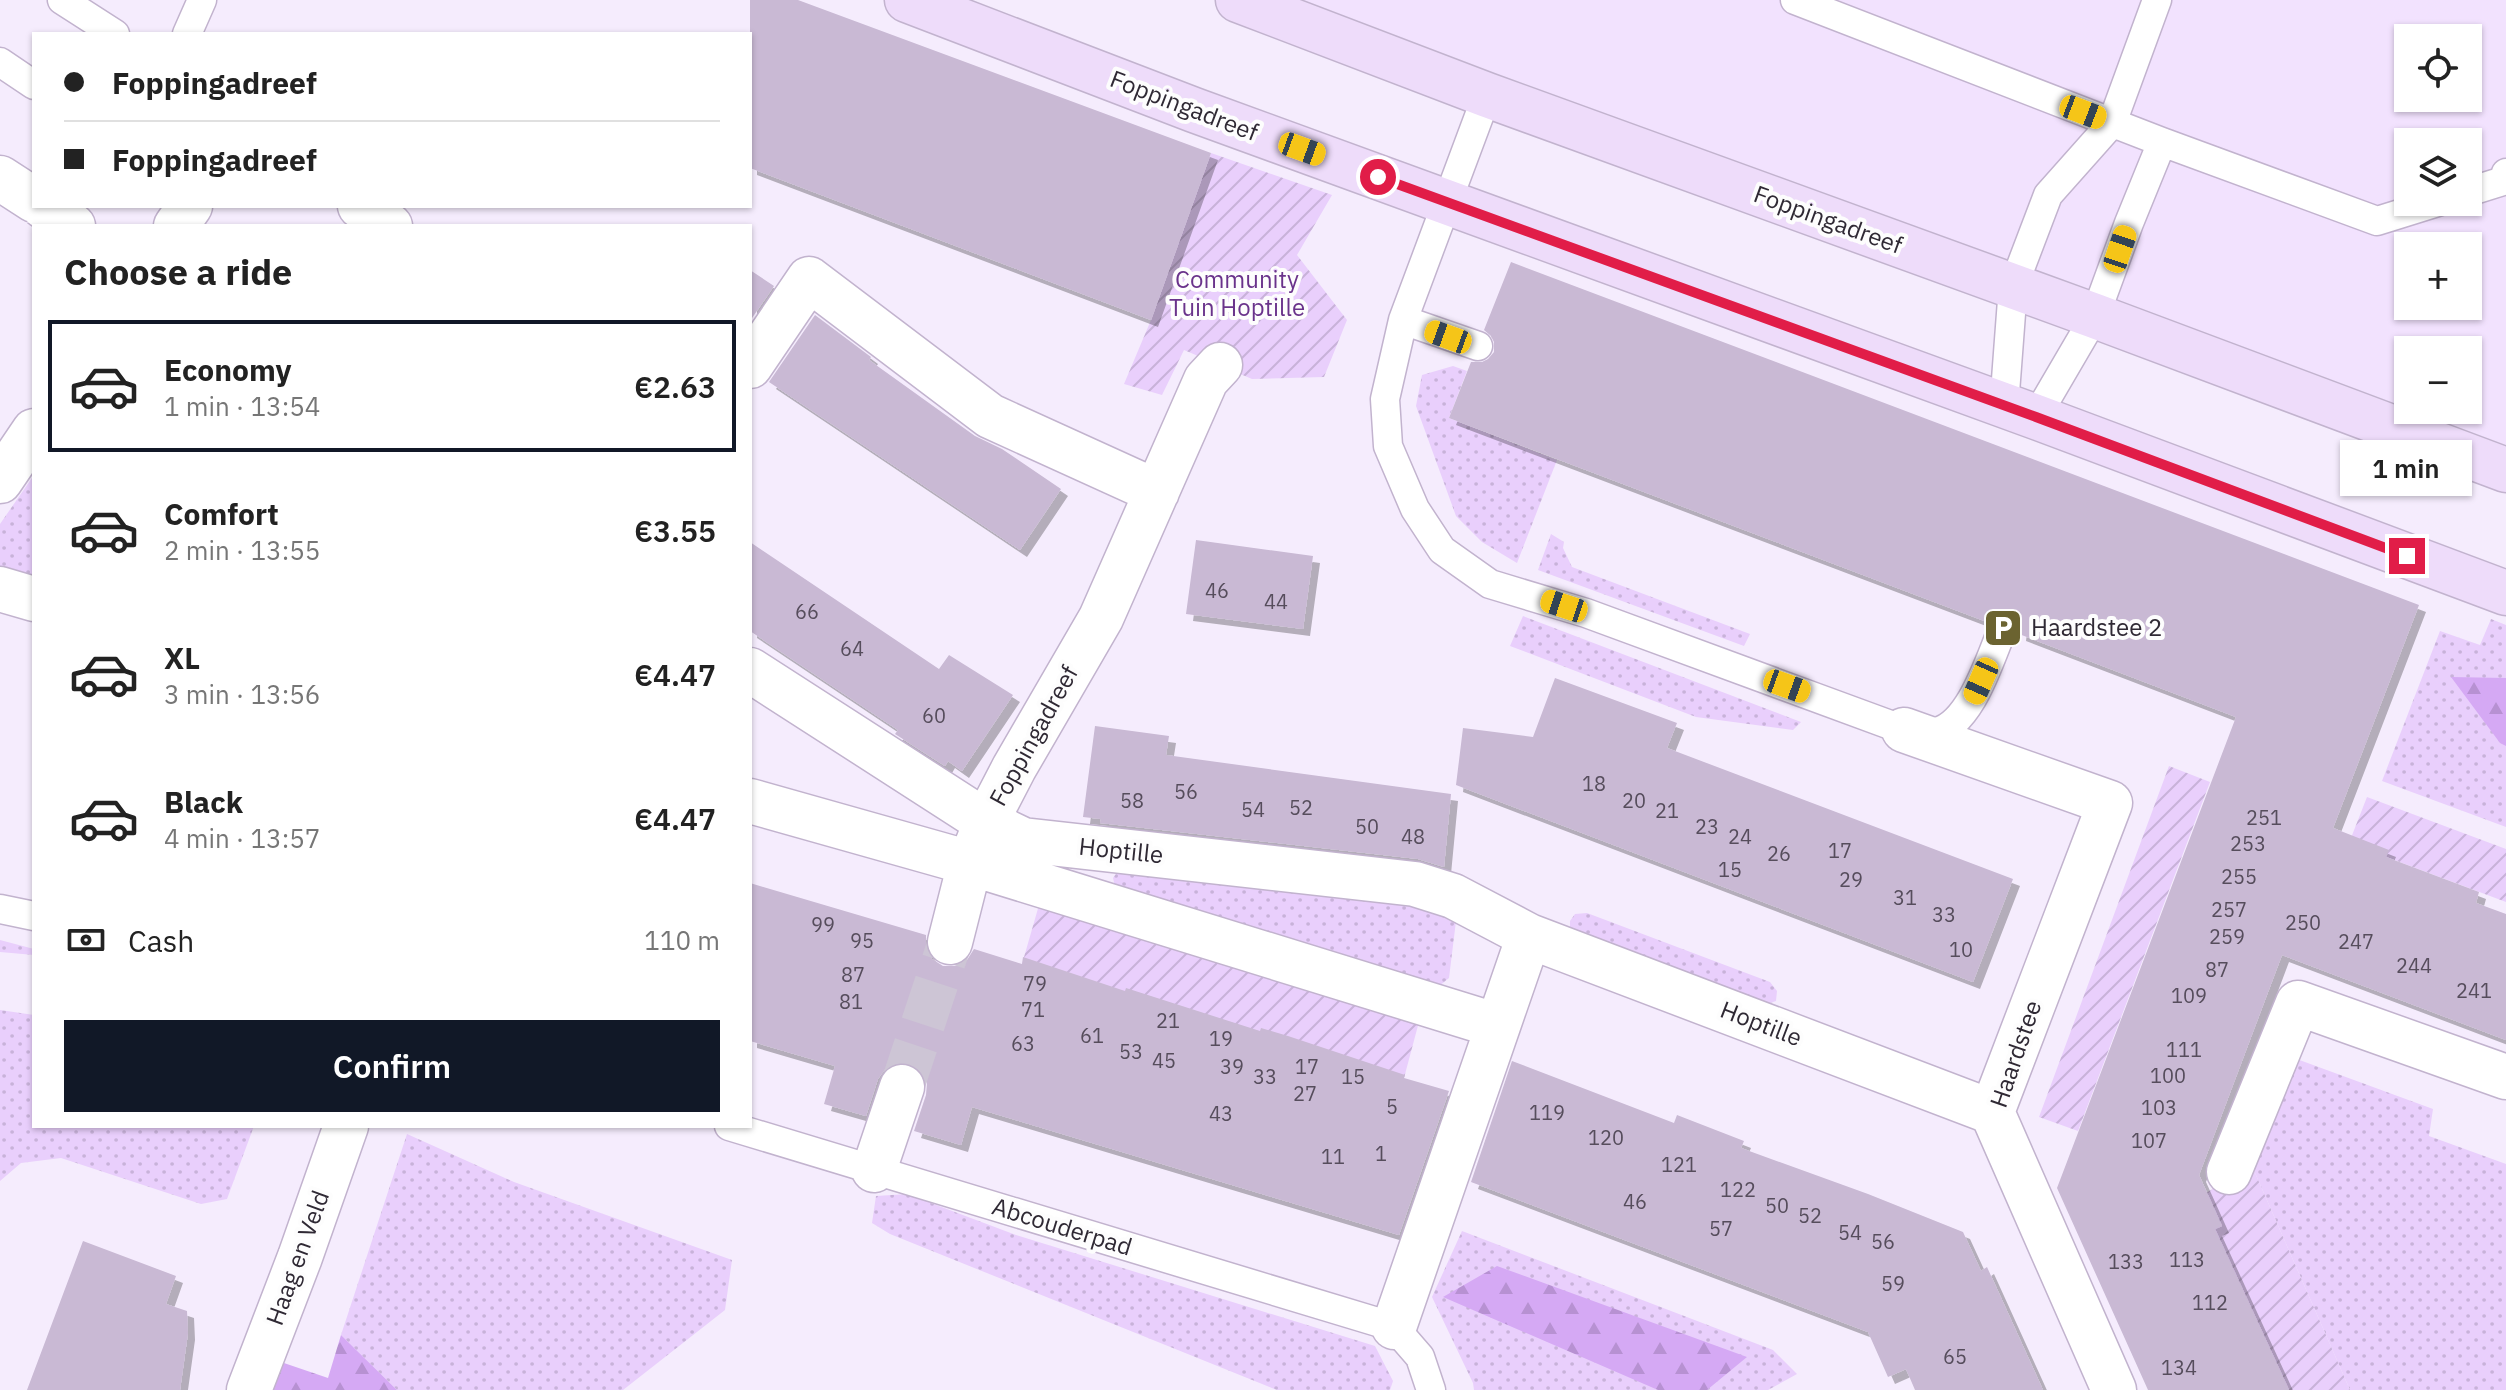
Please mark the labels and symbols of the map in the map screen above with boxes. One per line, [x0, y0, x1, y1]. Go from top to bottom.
street label: Foppingadreef [1106, 62, 1263, 148]
car [2056, 92, 2110, 132]
car [1275, 130, 1329, 168]
route start [1360, 159, 1396, 195]
street label: Foppingadreef [1750, 177, 1907, 261]
car [2101, 222, 2139, 276]
park label: Community Tuin Hoptille [1169, 263, 1305, 323]
car [1421, 318, 1475, 356]
callout: 1 min [2341, 440, 2473, 496]
route end [2389, 538, 2425, 574]
house number: 46 [1205, 577, 1229, 604]
car [1537, 587, 1591, 625]
house number: 44 [1264, 588, 1288, 615]
house number: 66 [795, 598, 819, 625]
parking icon: Haardstee 2 [1982, 607, 2024, 649]
place label: Haardstee 2 [2031, 611, 2162, 643]
house number: 64 [840, 635, 864, 662]
car [1960, 654, 2002, 708]
street label: Foppingadreef [981, 659, 1085, 811]
car [1760, 667, 1814, 705]
house number: 60 [922, 702, 946, 729]
house number: 18 [1582, 770, 1606, 797]
house number: 56 [1174, 778, 1198, 805]
house number: 58 [1120, 787, 1144, 814]
house number: 20 [1622, 787, 1646, 814]
house number: 52 [1289, 794, 1313, 821]
house number: 54 [1241, 796, 1265, 823]
house number: 21 [1655, 797, 1679, 824]
house number: 251 [2246, 804, 2282, 831]
house number: 50 [1355, 813, 1379, 840]
house number: 23 [1695, 813, 1719, 840]
house number: 48 [1401, 823, 1425, 850]
house number: 24 [1728, 823, 1752, 850]
street label: Hoptille [1077, 830, 1165, 870]
house number: 253 [2230, 830, 2266, 857]
house number: 17 [1828, 837, 1852, 864]
house number: 26 [1767, 840, 1791, 867]
house number: 15 [1718, 856, 1742, 883]
house number: 255 [2221, 863, 2257, 890]
house number: 29 [1839, 866, 1863, 893]
house number: 31 [1893, 884, 1917, 911]
house number: 257 [2211, 896, 2247, 923]
house number: 33 [1932, 901, 1956, 928]
house number: 250 [2285, 909, 2321, 936]
house number: 99 [811, 911, 835, 938]
house number: 259 [2209, 923, 2245, 950]
house number: 95 [850, 927, 874, 954]
house number: 247 [2338, 928, 2374, 955]
house number: 10 [1949, 936, 1973, 963]
house number: 244 [2396, 952, 2432, 979]
house number: 87 [2205, 956, 2229, 983]
house number: 87 [841, 961, 865, 988]
house number: 79 [1023, 970, 1047, 997]
house number: 241 [2456, 977, 2492, 1004]
house number: 109 [2171, 982, 2207, 1009]
house number: 81 [839, 988, 863, 1015]
street label: Hoptille [1716, 993, 1807, 1053]
house number: 71 [1021, 996, 1045, 1023]
street label: Haardstee [1982, 996, 2048, 1112]
house number: 21 [1156, 1007, 1180, 1034]
house number: 61 [1080, 1022, 1104, 1049]
house number: 19 [1209, 1025, 1233, 1052]
house number: 63 [1011, 1030, 1035, 1057]
house number: 111 [2166, 1036, 2202, 1063]
house number: 53 [1119, 1038, 1143, 1065]
house number: 45 [1152, 1047, 1176, 1074]
house number: 39 [1220, 1053, 1244, 1080]
house number: 17 [1295, 1053, 1319, 1080]
house number: 100 [2150, 1062, 2186, 1089]
house number: 33 [1253, 1063, 1277, 1090]
house number: 15 [1341, 1063, 1365, 1090]
house number: 27 [1293, 1080, 1317, 1107]
house number: 5 [1386, 1093, 1398, 1120]
house number: 103 [2141, 1094, 2177, 1121]
house number: 119 [1529, 1099, 1565, 1126]
house number: 43 [1209, 1100, 1233, 1127]
house number: 120 [1588, 1124, 1624, 1151]
house number: 107 [2131, 1127, 2167, 1154]
house number: 1 [1375, 1140, 1387, 1167]
house number: 11 [1321, 1143, 1345, 1170]
house number: 121 [1661, 1151, 1697, 1178]
house number: 122 [1720, 1176, 1756, 1203]
street label: Haag en Veld [258, 1186, 336, 1329]
house number: 46 [1623, 1188, 1647, 1215]
street label: Abcouderpad [988, 1190, 1136, 1263]
house number: 50 [1765, 1192, 1789, 1219]
house number: 52 [1798, 1202, 1822, 1229]
house number: 57 [1709, 1215, 1733, 1242]
house number: 54 [1838, 1219, 1862, 1246]
house number: 56 [1871, 1228, 1895, 1255]
house number: 113 [2169, 1246, 2205, 1273]
house number: 133 [2108, 1248, 2144, 1275]
house number: 59 [1881, 1270, 1905, 1297]
house number: 112 [2192, 1289, 2228, 1316]
house number: 65 [1943, 1343, 1967, 1370]
house number: 134 [2161, 1354, 2197, 1381]

